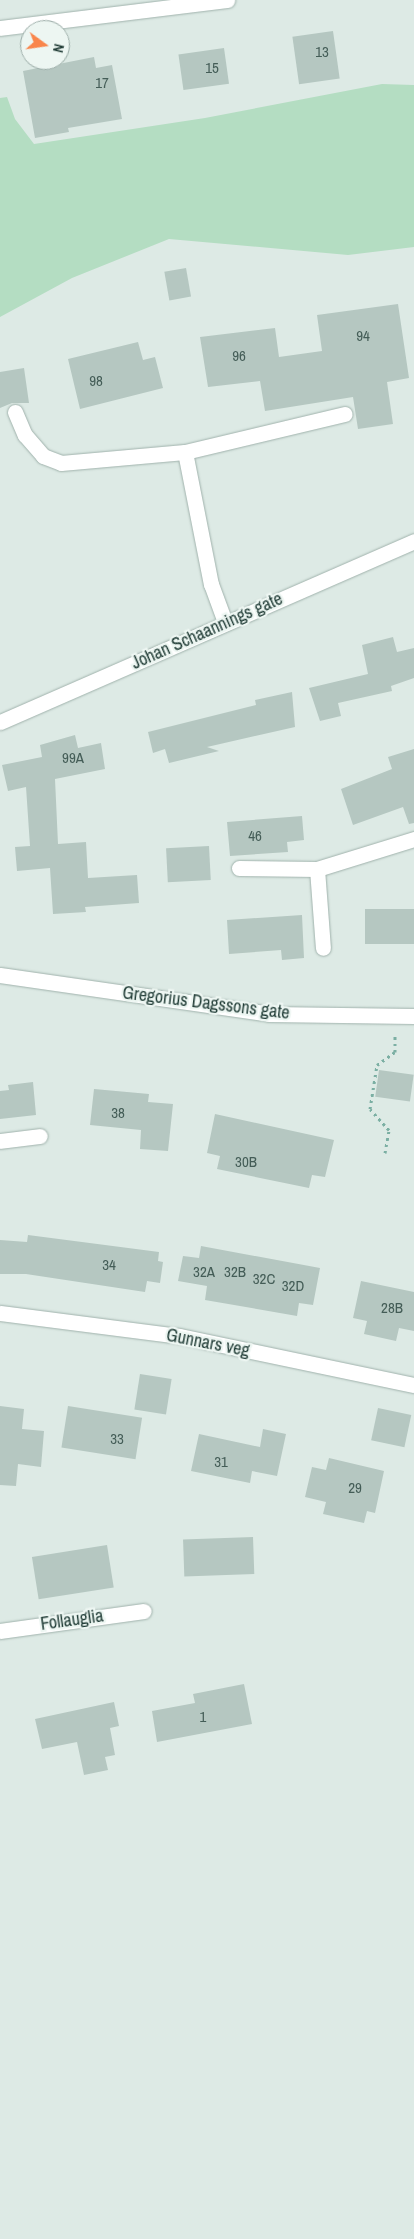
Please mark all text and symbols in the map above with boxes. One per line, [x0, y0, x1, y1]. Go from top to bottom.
north arrow [20, 20, 70, 70]
text: N [49, 42, 68, 55]
house number: 13 [315, 43, 329, 61]
house number: 15 [205, 59, 219, 77]
house number: 17 [95, 74, 109, 92]
house number: 94 [356, 327, 370, 345]
house number: 96 [232, 347, 246, 365]
house number: 98 [89, 372, 103, 390]
street label: Johan Schaannings gate [128, 588, 286, 674]
house number: 99A [62, 749, 84, 767]
house number: 46 [248, 827, 262, 845]
street label: Gregorius Dagssons gate [121, 982, 291, 1024]
house number: 38 [111, 1104, 125, 1122]
house number: 30B [235, 1153, 257, 1171]
house number: 34 [102, 1256, 116, 1274]
house number: 32A [193, 1263, 215, 1281]
house number: 32B [224, 1263, 246, 1281]
house number: 32C [253, 1270, 275, 1288]
house number: 32D [282, 1277, 304, 1295]
house number: 28B [381, 1299, 403, 1317]
street label: Gunnars veg [164, 1324, 252, 1362]
house number: 33 [110, 1430, 124, 1448]
house number: 31 [214, 1453, 228, 1471]
house number: 29 [348, 1479, 362, 1497]
street label: Follauglia [39, 1605, 105, 1635]
house number: 1 [200, 1708, 206, 1726]

